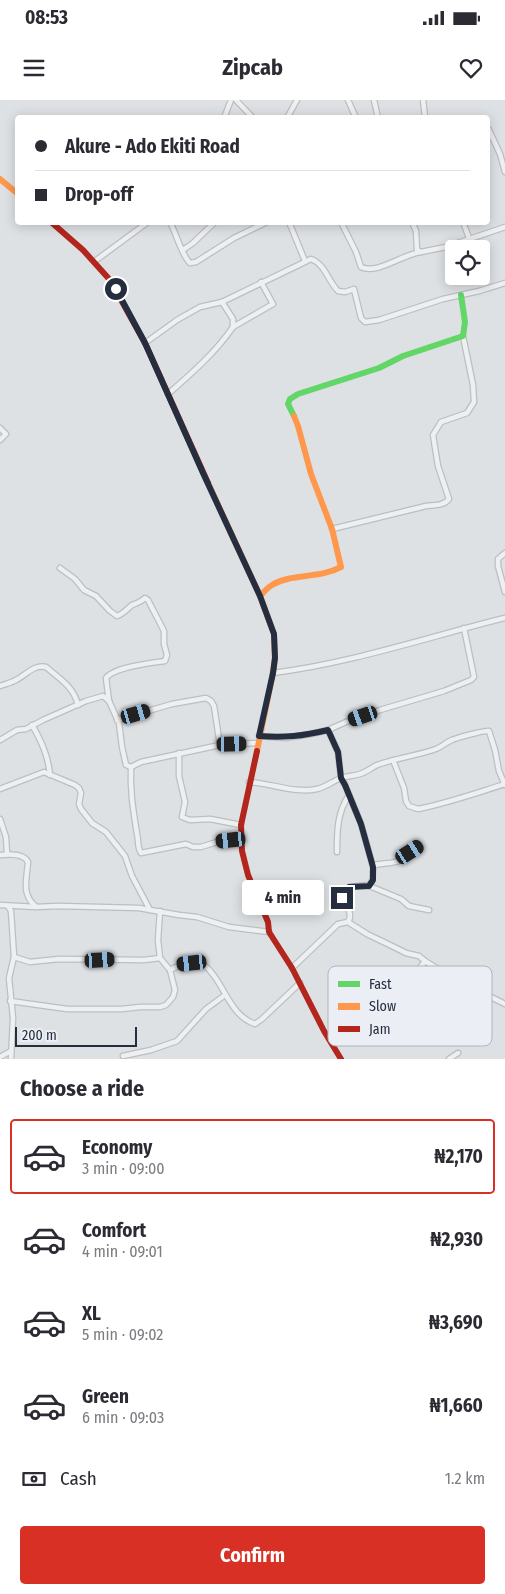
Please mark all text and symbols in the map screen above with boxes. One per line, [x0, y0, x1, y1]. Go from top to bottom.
text: 08:53 [25, 6, 68, 29]
icon: menu [20, 54, 48, 82]
text: Zipcab [222, 54, 283, 81]
icon: heart [457, 54, 485, 82]
text: Akure - Ado Ekiti Road [65, 135, 240, 158]
text: Drop-off [65, 183, 133, 206]
map controls [445, 240, 490, 285]
button: locate [445, 240, 490, 285]
route start [105, 278, 127, 300]
car [119, 703, 152, 725]
car [346, 704, 379, 728]
car [216, 736, 247, 752]
car [215, 831, 246, 849]
car [393, 838, 426, 866]
callout: 4 min [242, 880, 324, 916]
route end [331, 887, 353, 909]
text: 4 min [265, 888, 301, 907]
car [84, 952, 115, 968]
car [176, 954, 207, 972]
legend [328, 966, 492, 1046]
text: Fast [369, 976, 392, 993]
text: Slow [369, 998, 396, 1015]
text: Jam [369, 1021, 390, 1038]
scale bar [15, 1024, 138, 1047]
text: 200 m [22, 1027, 57, 1044]
text: Choose a ride [20, 1075, 144, 1102]
icon: car [22, 1134, 67, 1179]
text: Economy [82, 1136, 152, 1159]
text: ₦2,170 [434, 1145, 483, 1168]
text: 3 min · 09:00 [82, 1159, 165, 1178]
icon: car [22, 1217, 67, 1262]
text: Comfort [82, 1219, 146, 1242]
text: ₦2,930 [430, 1228, 483, 1251]
text: 4 min · 09:01 [82, 1242, 163, 1261]
icon: car [22, 1300, 67, 1345]
text: XL [82, 1302, 101, 1325]
text: ₦3,690 [429, 1311, 483, 1334]
text: 5 min · 09:02 [82, 1325, 163, 1344]
icon: car [22, 1383, 67, 1428]
text: Green [82, 1385, 129, 1408]
text: ₦1,660 [429, 1394, 483, 1417]
text: 6 min · 09:03 [82, 1408, 164, 1427]
icon: cash [20, 1465, 48, 1493]
text: Cash [60, 1467, 97, 1490]
text: 1.2 km [445, 1469, 485, 1488]
button: Confirm [20, 1526, 485, 1584]

